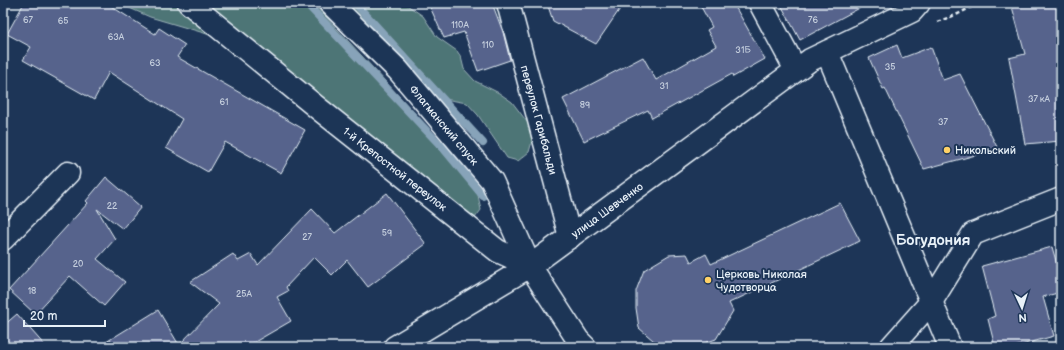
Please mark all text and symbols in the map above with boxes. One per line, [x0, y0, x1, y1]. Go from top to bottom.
house number: 67 [23, 15, 34, 26]
house number: 76 [808, 15, 818, 26]
house number: 65 [58, 16, 68, 27]
house number: 110А [451, 20, 469, 31]
house number: 63А [108, 32, 125, 43]
house number: 110 [482, 40, 494, 51]
house number: 31Б [735, 45, 751, 56]
house number: 63 [149, 58, 161, 69]
house number: 35 [885, 62, 895, 73]
street label: переулок Гарибальди [518, 64, 559, 176]
house number: 31 [659, 81, 669, 92]
street label: Флагманский спуск [406, 83, 481, 168]
house number: 37 кА [1028, 94, 1051, 105]
house number: 61 [220, 97, 228, 108]
house number: 89 [580, 100, 590, 111]
house number: 37 [938, 117, 949, 128]
street label: 1-й Крепостной переулок [340, 125, 449, 214]
place label: Никольский [955, 144, 1016, 157]
marker: Никольский [942, 145, 952, 155]
street label: улица Шевченко [569, 180, 646, 241]
house number: 22 [107, 201, 118, 212]
house number: 59 [382, 228, 392, 239]
district label: Богудония [896, 231, 970, 250]
house number: 27 [302, 232, 312, 243]
house number: 20 [73, 259, 83, 270]
place label: Церковь Николая Чудотворца [716, 268, 807, 294]
marker: Церковь Николая Чудотворца [703, 275, 713, 285]
house number: 18 [28, 286, 36, 297]
north arrow [1002, 288, 1042, 328]
house number: 25А [236, 289, 253, 300]
scale bar [24, 302, 105, 328]
text: 20 m [30, 309, 57, 324]
text: N [1018, 311, 1027, 324]

